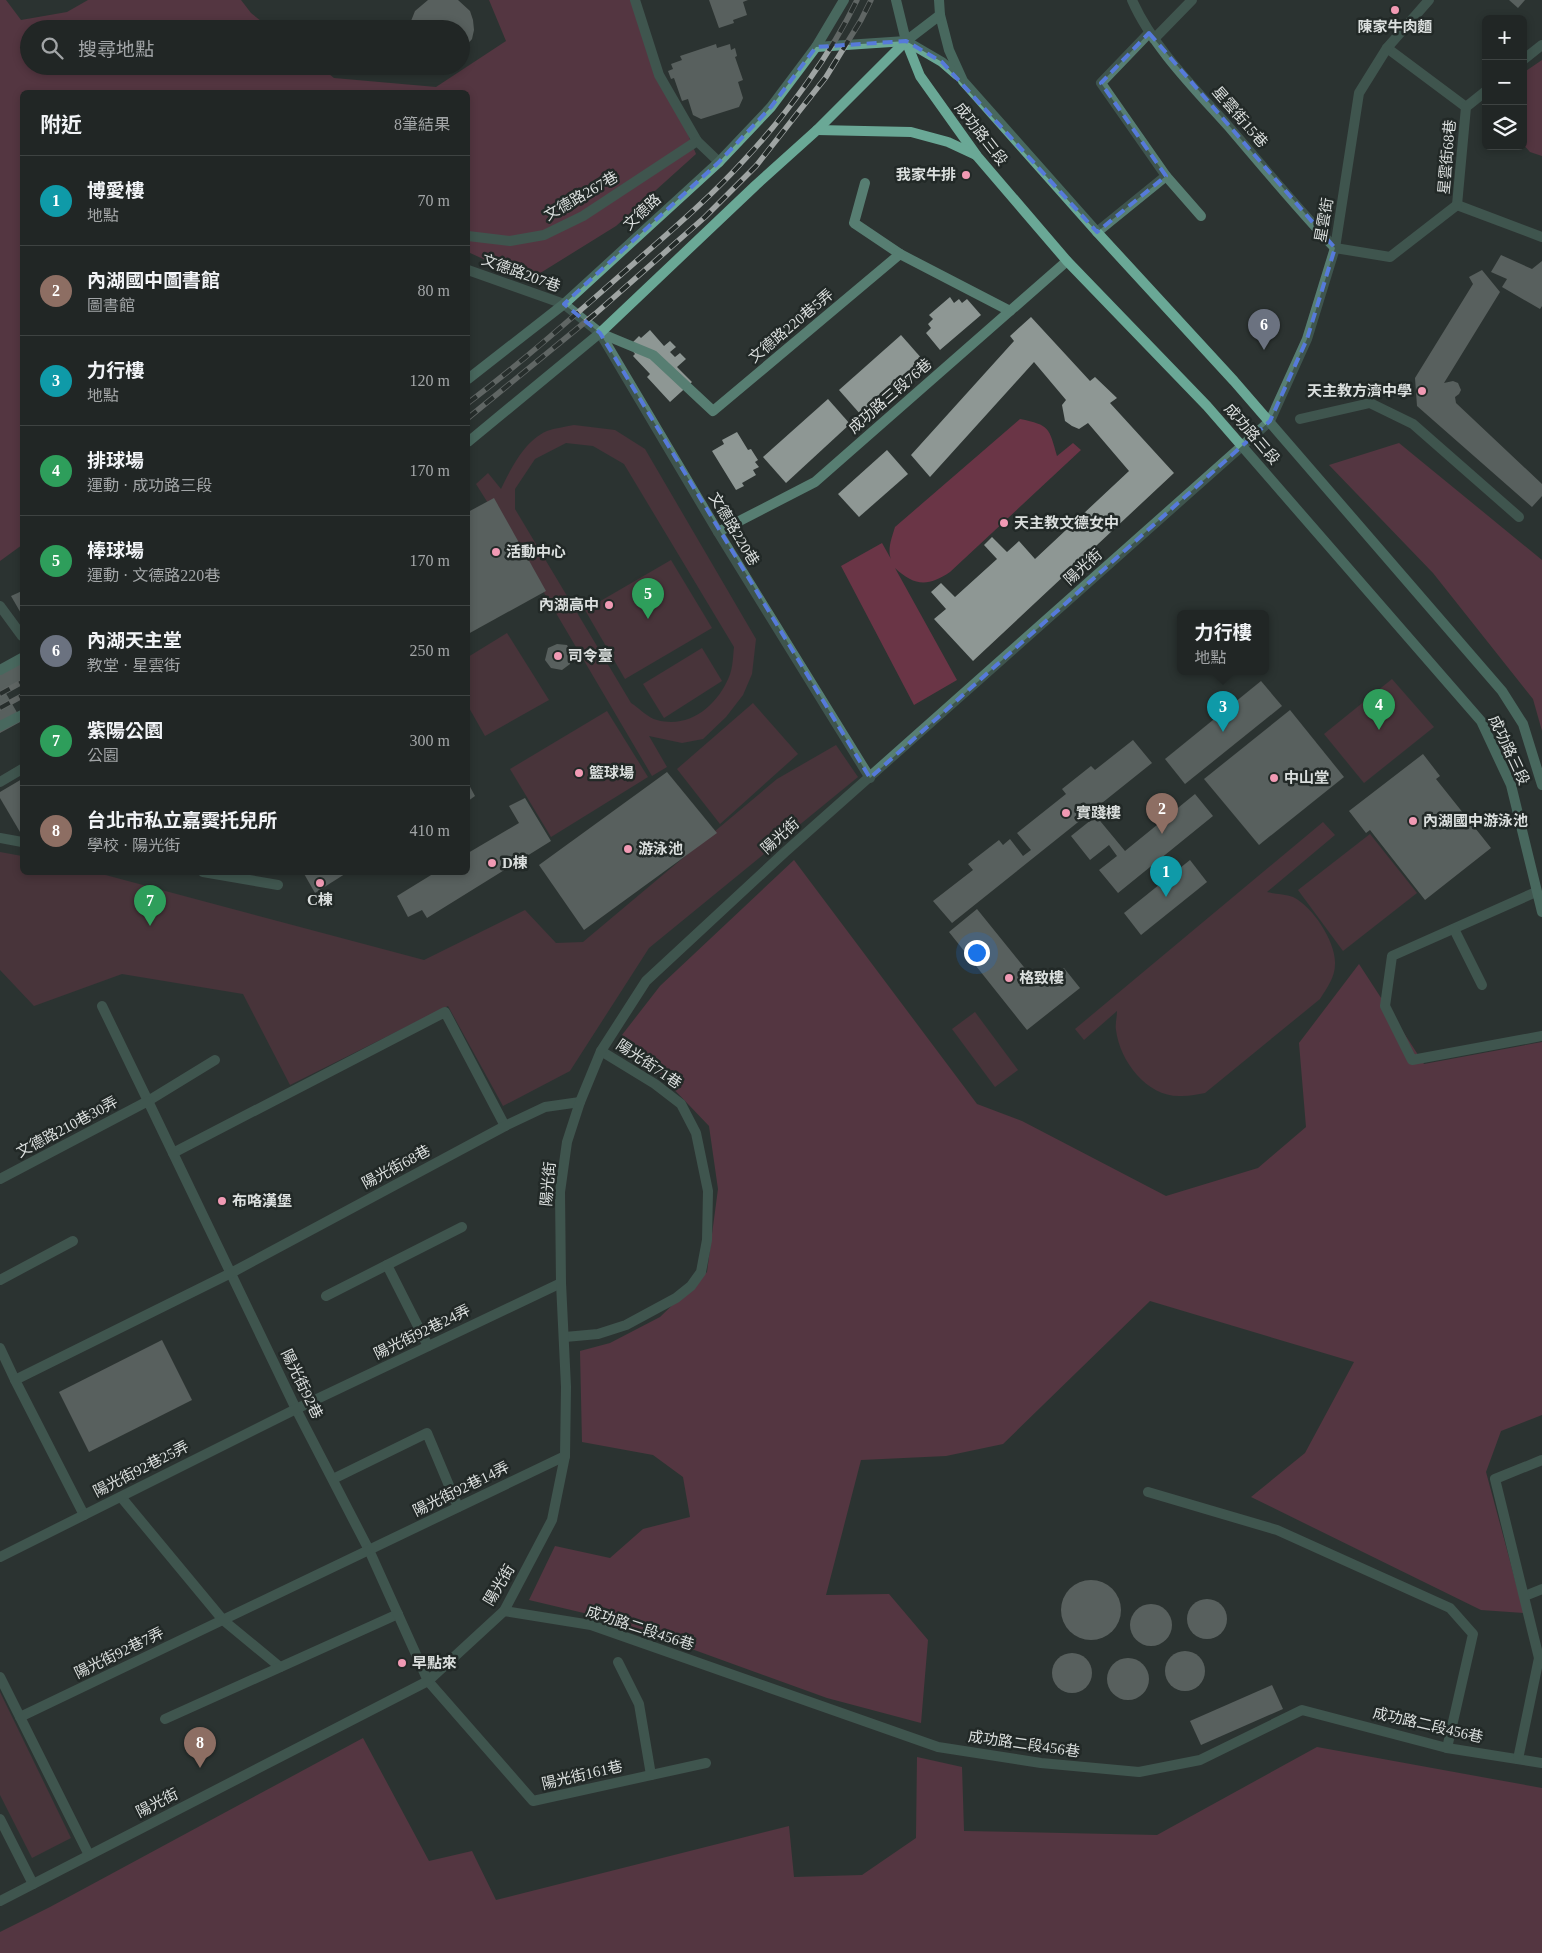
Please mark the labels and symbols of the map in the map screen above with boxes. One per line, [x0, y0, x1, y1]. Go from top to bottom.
marker: 陳家牛肉麵 [1389, 4, 1401, 16]
place label: 陳家牛肉麵 [1357, 19, 1433, 35]
street label: 星雲街15巷 [1209, 83, 1271, 151]
street label: 成功路三段 [952, 100, 1010, 168]
street label: 星雲街68巷 [1436, 119, 1458, 195]
place label: 我家牛排 [896, 167, 956, 183]
street label: 文德路267巷 [541, 168, 621, 224]
marker: 我家牛排 [960, 169, 972, 181]
street label: 文德路 [619, 190, 664, 233]
street label: 星雲街 [1312, 196, 1336, 244]
street label: 文德路207巷 [479, 250, 563, 295]
street label: 文德路220巷5弄 [745, 285, 836, 366]
pin: 6 [1248, 309, 1280, 350]
street label: 成功路三段76巷 [845, 356, 935, 436]
place label: 天主教方濟中學 [1307, 383, 1412, 399]
marker: 天主教方濟中學 [1416, 385, 1428, 397]
street label: 成功路三段 [1221, 400, 1283, 468]
street label: 文德路220巷 [706, 489, 763, 568]
place label: 天主教文德女中 [1014, 514, 1119, 531]
marker: 天主教文德女中 [998, 517, 1010, 529]
place label: 活動中心 [506, 544, 566, 560]
marker: 活動中心 [490, 546, 502, 558]
street label: 陽光街 [1061, 546, 1105, 588]
pin: 5 [632, 578, 664, 619]
place label: 內湖高中 [539, 597, 599, 613]
marker: 內湖高中 [603, 599, 615, 611]
place label: 司令臺 [568, 648, 613, 664]
marker: 司令臺 [552, 650, 564, 662]
pin: 4 [1363, 689, 1395, 730]
pin: 3 [1207, 691, 1239, 732]
street label: 成功路三段 [1486, 713, 1532, 787]
place label: 籃球場 [589, 765, 634, 781]
marker: 籃球場 [573, 767, 585, 779]
place label: 中山堂 [1284, 770, 1329, 786]
marker: 中山堂 [1268, 772, 1280, 784]
pin: 2 [1146, 793, 1178, 834]
place label: 實踐樓 [1076, 804, 1121, 821]
marker: 實踐樓 [1060, 807, 1072, 819]
place label: 內湖國中游泳池 [1423, 813, 1528, 829]
street label: 陽光街 [758, 815, 802, 857]
marker: 內湖國中游泳池 [1407, 815, 1419, 827]
place label: 游泳池 [638, 841, 683, 857]
marker: 游泳池 [622, 843, 634, 855]
place label: D棟 [502, 854, 528, 871]
pin: 1 [1150, 856, 1182, 897]
marker: D棟 [486, 857, 498, 869]
marker: C棟 [314, 877, 326, 889]
pin: 7 [134, 885, 166, 926]
place label: C棟 [307, 891, 333, 908]
your location [964, 940, 990, 966]
place label: 格致樓 [1019, 970, 1064, 986]
marker: 格致樓 [1003, 972, 1015, 984]
street label: 陽光街71巷 [613, 1036, 685, 1092]
street label: 文德路210巷30弄 [13, 1093, 120, 1160]
street label: 陽光街68巷 [359, 1142, 433, 1192]
street label: 陽光街 [538, 1161, 558, 1207]
place label: 布咯漢堡 [232, 1193, 292, 1209]
marker: 布咯漢堡 [216, 1195, 228, 1207]
street label: 陽光街92巷24弄 [371, 1302, 473, 1362]
street label: 陽光街92巷 [278, 1347, 326, 1421]
street label: 陽光街92巷25弄 [91, 1438, 191, 1500]
street label: 陽光街92巷14弄 [410, 1459, 512, 1519]
street label: 陽光街 [481, 1562, 517, 1608]
street label: 成功路二段456巷 [584, 1603, 696, 1653]
street label: 陽光街92巷7弄 [72, 1624, 166, 1682]
place label: 早點來 [412, 1655, 457, 1671]
marker: 早點來 [396, 1657, 408, 1669]
street label: 成功路二段456巷 [1371, 1705, 1485, 1745]
pin: 8 [184, 1727, 216, 1768]
street label: 成功路二段456巷 [967, 1728, 1081, 1760]
street label: 陽光街161巷 [540, 1758, 624, 1792]
street label: 陽光街 [133, 1786, 181, 1820]

